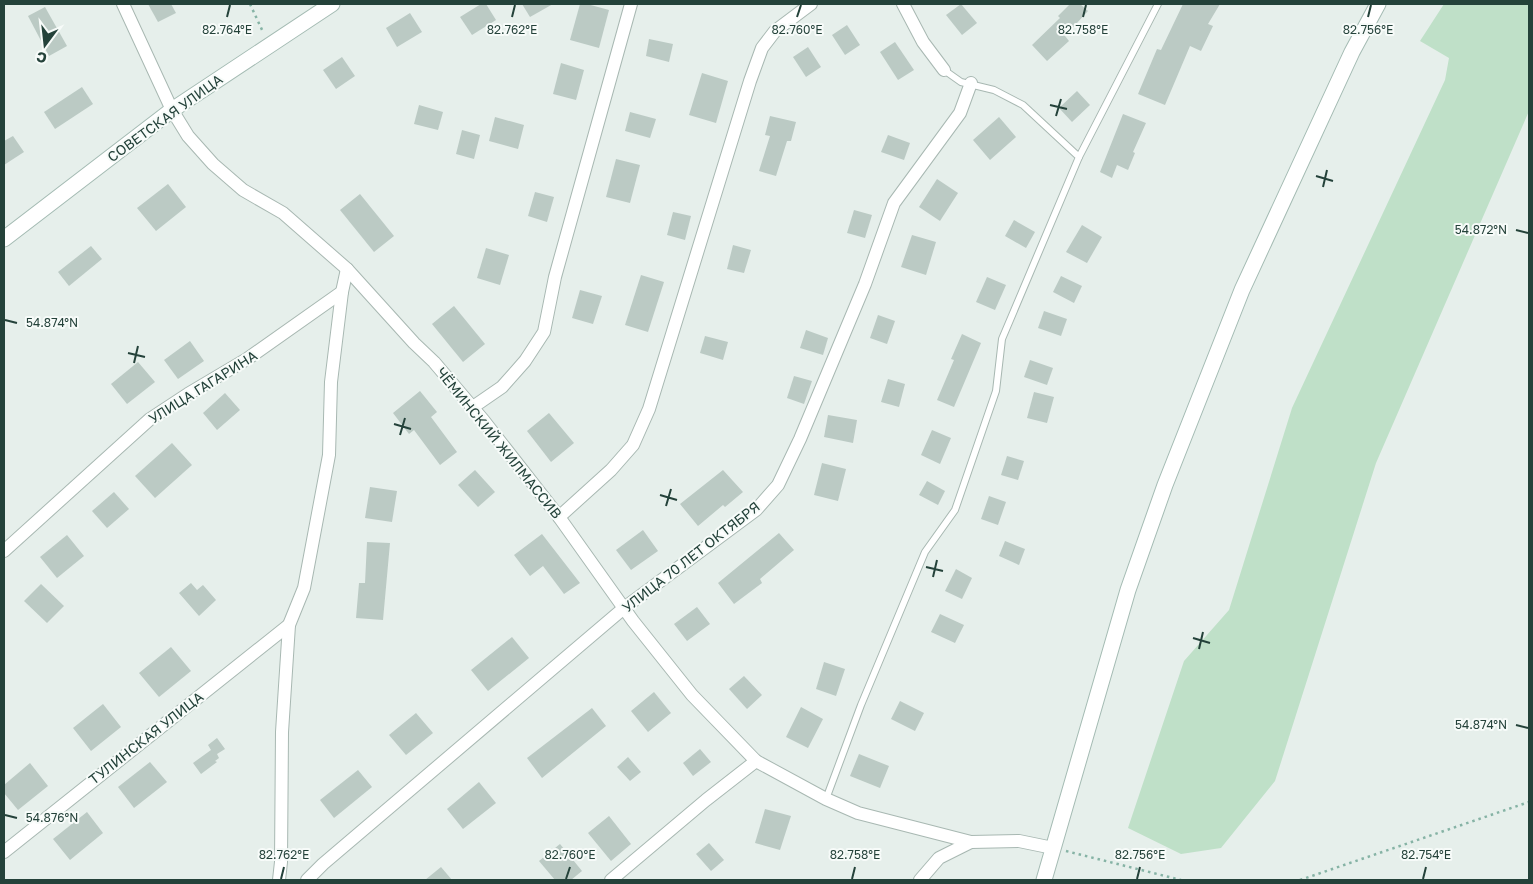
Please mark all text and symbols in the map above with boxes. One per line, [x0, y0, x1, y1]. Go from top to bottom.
north arrow [20, 20, 70, 70]
text: 82.764°E [202, 22, 252, 37]
text: 82.762°E [487, 22, 537, 37]
text: 82.760°E [772, 22, 822, 37]
text: 82.758°E [1058, 22, 1108, 37]
text: 82.756°E [1343, 22, 1393, 37]
text: С [34, 49, 49, 68]
street label: СОВЕТСКАЯ УЛИЦА [104, 70, 226, 165]
text: 54.872°N [1455, 222, 1507, 237]
text: 54.874°N [26, 315, 78, 330]
street label: УЛИЦА ГАГАРИНА [145, 346, 261, 427]
street label: ЧЁМИНСКИЙ ЖИЛМАССИВ [433, 364, 566, 522]
street label: УЛИЦА 70 ЛЕТ ОКТЯБРЯ [618, 498, 763, 616]
street label: ТУЛИНСКАЯ УЛИЦА [85, 687, 207, 788]
text: 54.874°N [1455, 717, 1507, 732]
text: 54.876°N [26, 810, 78, 825]
text: 82.762°E [259, 847, 309, 862]
text: 82.760°E [545, 847, 595, 862]
text: 82.758°E [830, 847, 880, 862]
text: 82.756°E [1115, 847, 1165, 862]
text: 82.754°E [1401, 847, 1451, 862]

